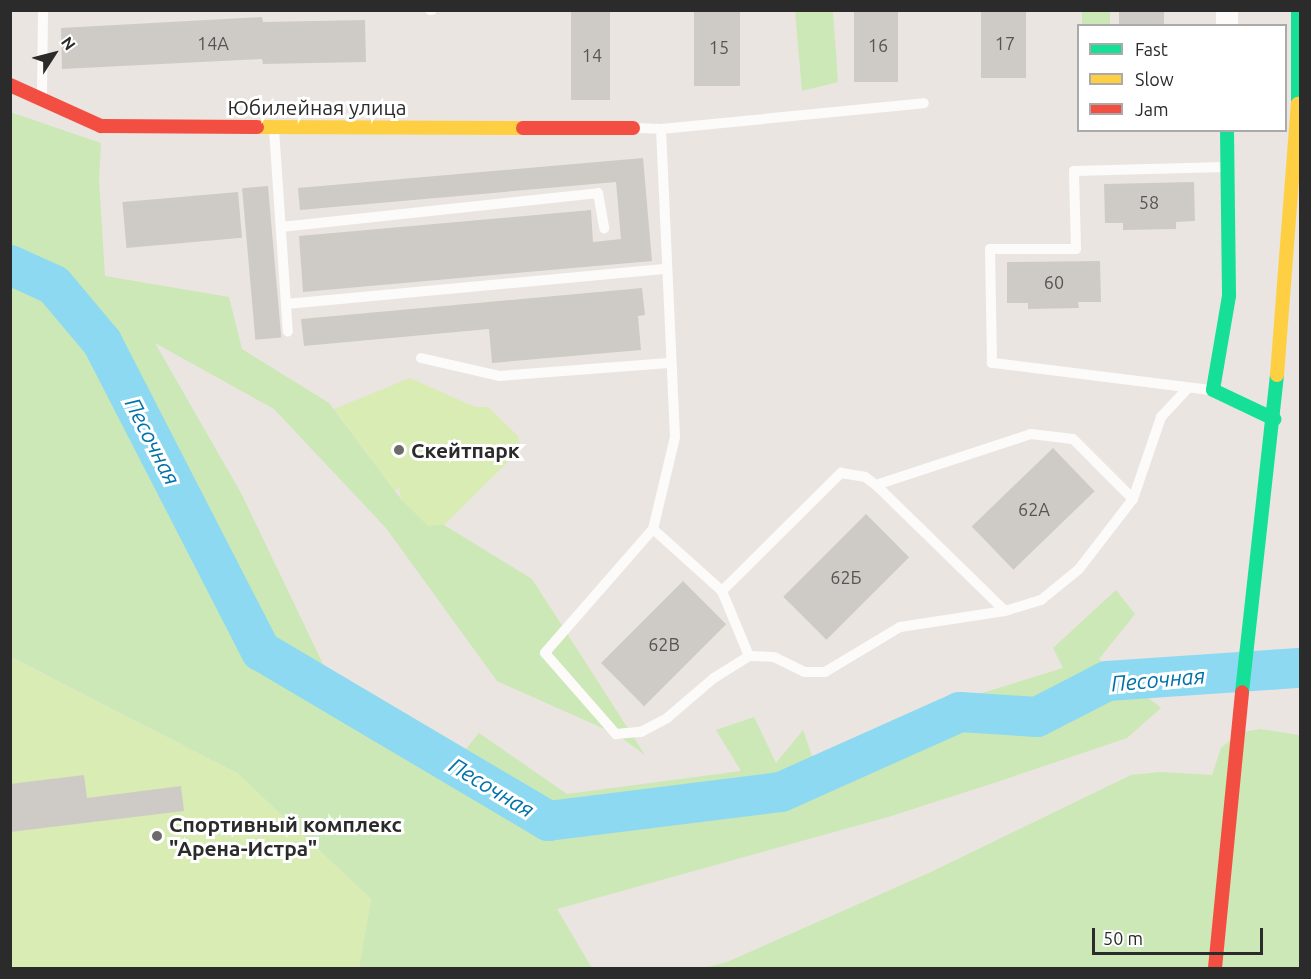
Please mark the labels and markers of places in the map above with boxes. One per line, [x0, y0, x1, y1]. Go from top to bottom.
place label: Скейтпарк [411, 437, 520, 463]
marker: Скейтпарк [392, 443, 406, 457]
place label: Спортивный комплекс "Арена-Истра" [169, 811, 402, 861]
marker: Спортивный комплекс "Арена-Истра" [150, 829, 164, 843]

